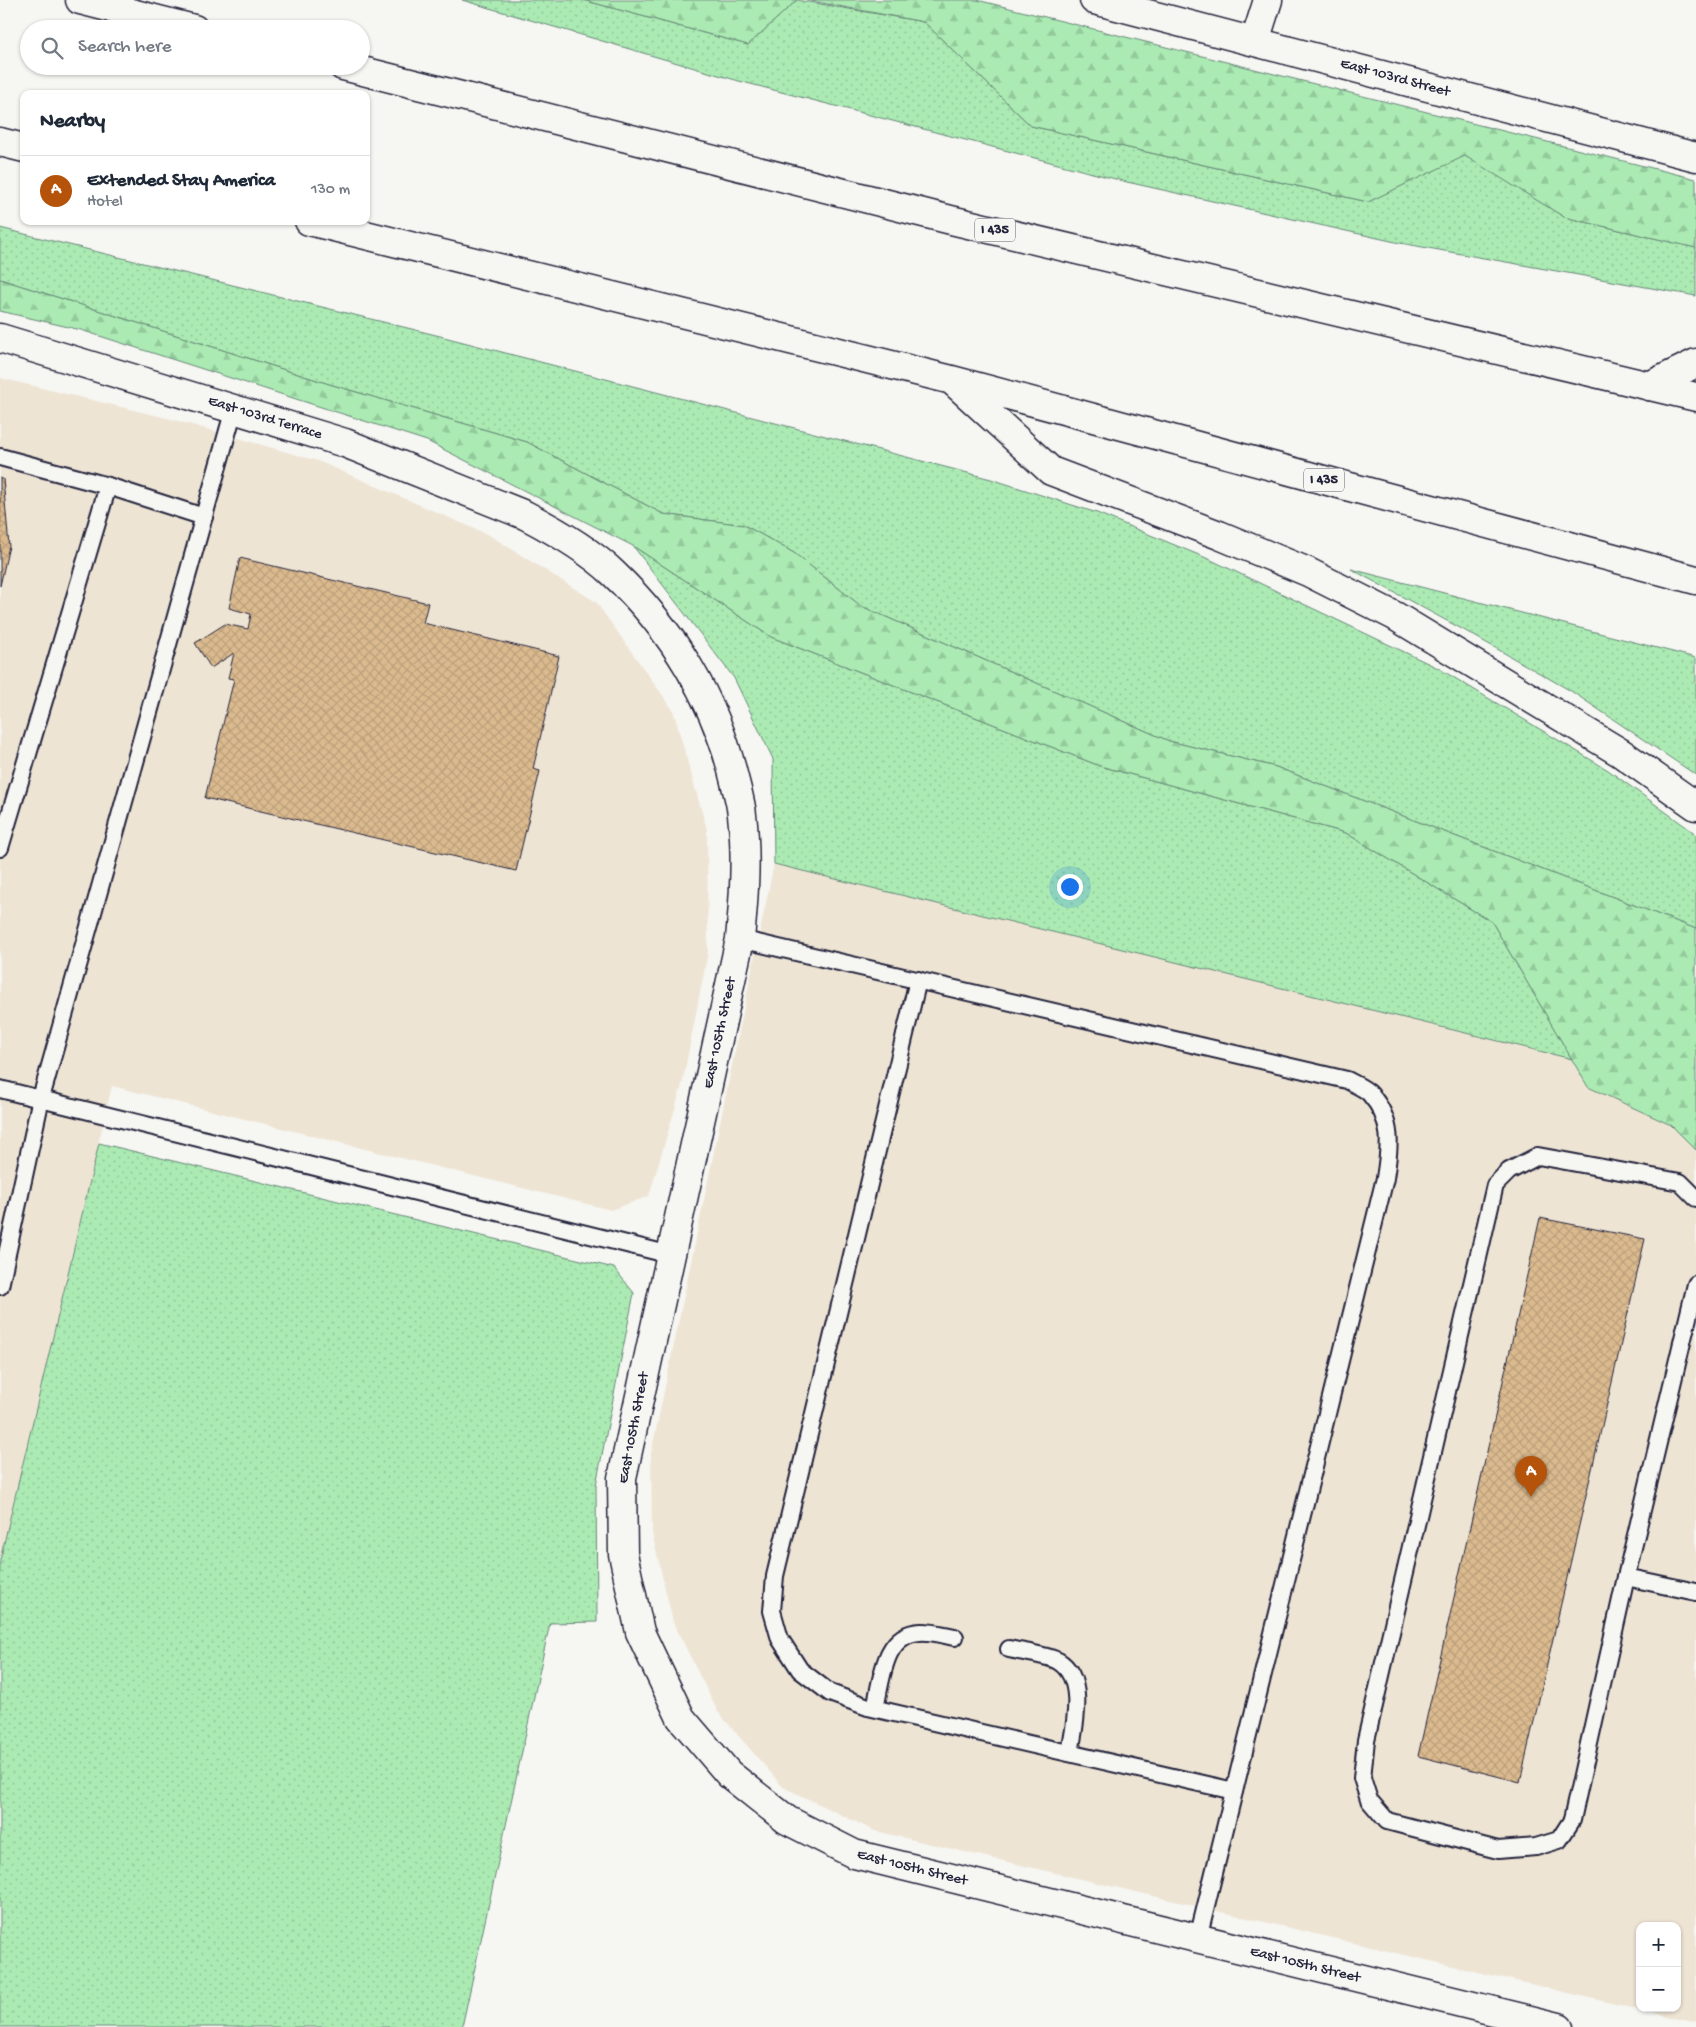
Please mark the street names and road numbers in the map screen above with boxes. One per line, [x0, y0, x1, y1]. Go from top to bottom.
street label: East 103rd Street [1338, 55, 1454, 102]
road number: I 435 [975, 218, 1015, 242]
street label: East 103rd Terrace [206, 392, 324, 444]
road number: I 435 [1304, 468, 1344, 492]
street label: East 105th Street [699, 974, 741, 1090]
street label: East 105th Street [614, 1369, 654, 1485]
street label: East 105th Street [855, 1846, 971, 1891]
street label: East 105th Street [1248, 1943, 1364, 1988]

